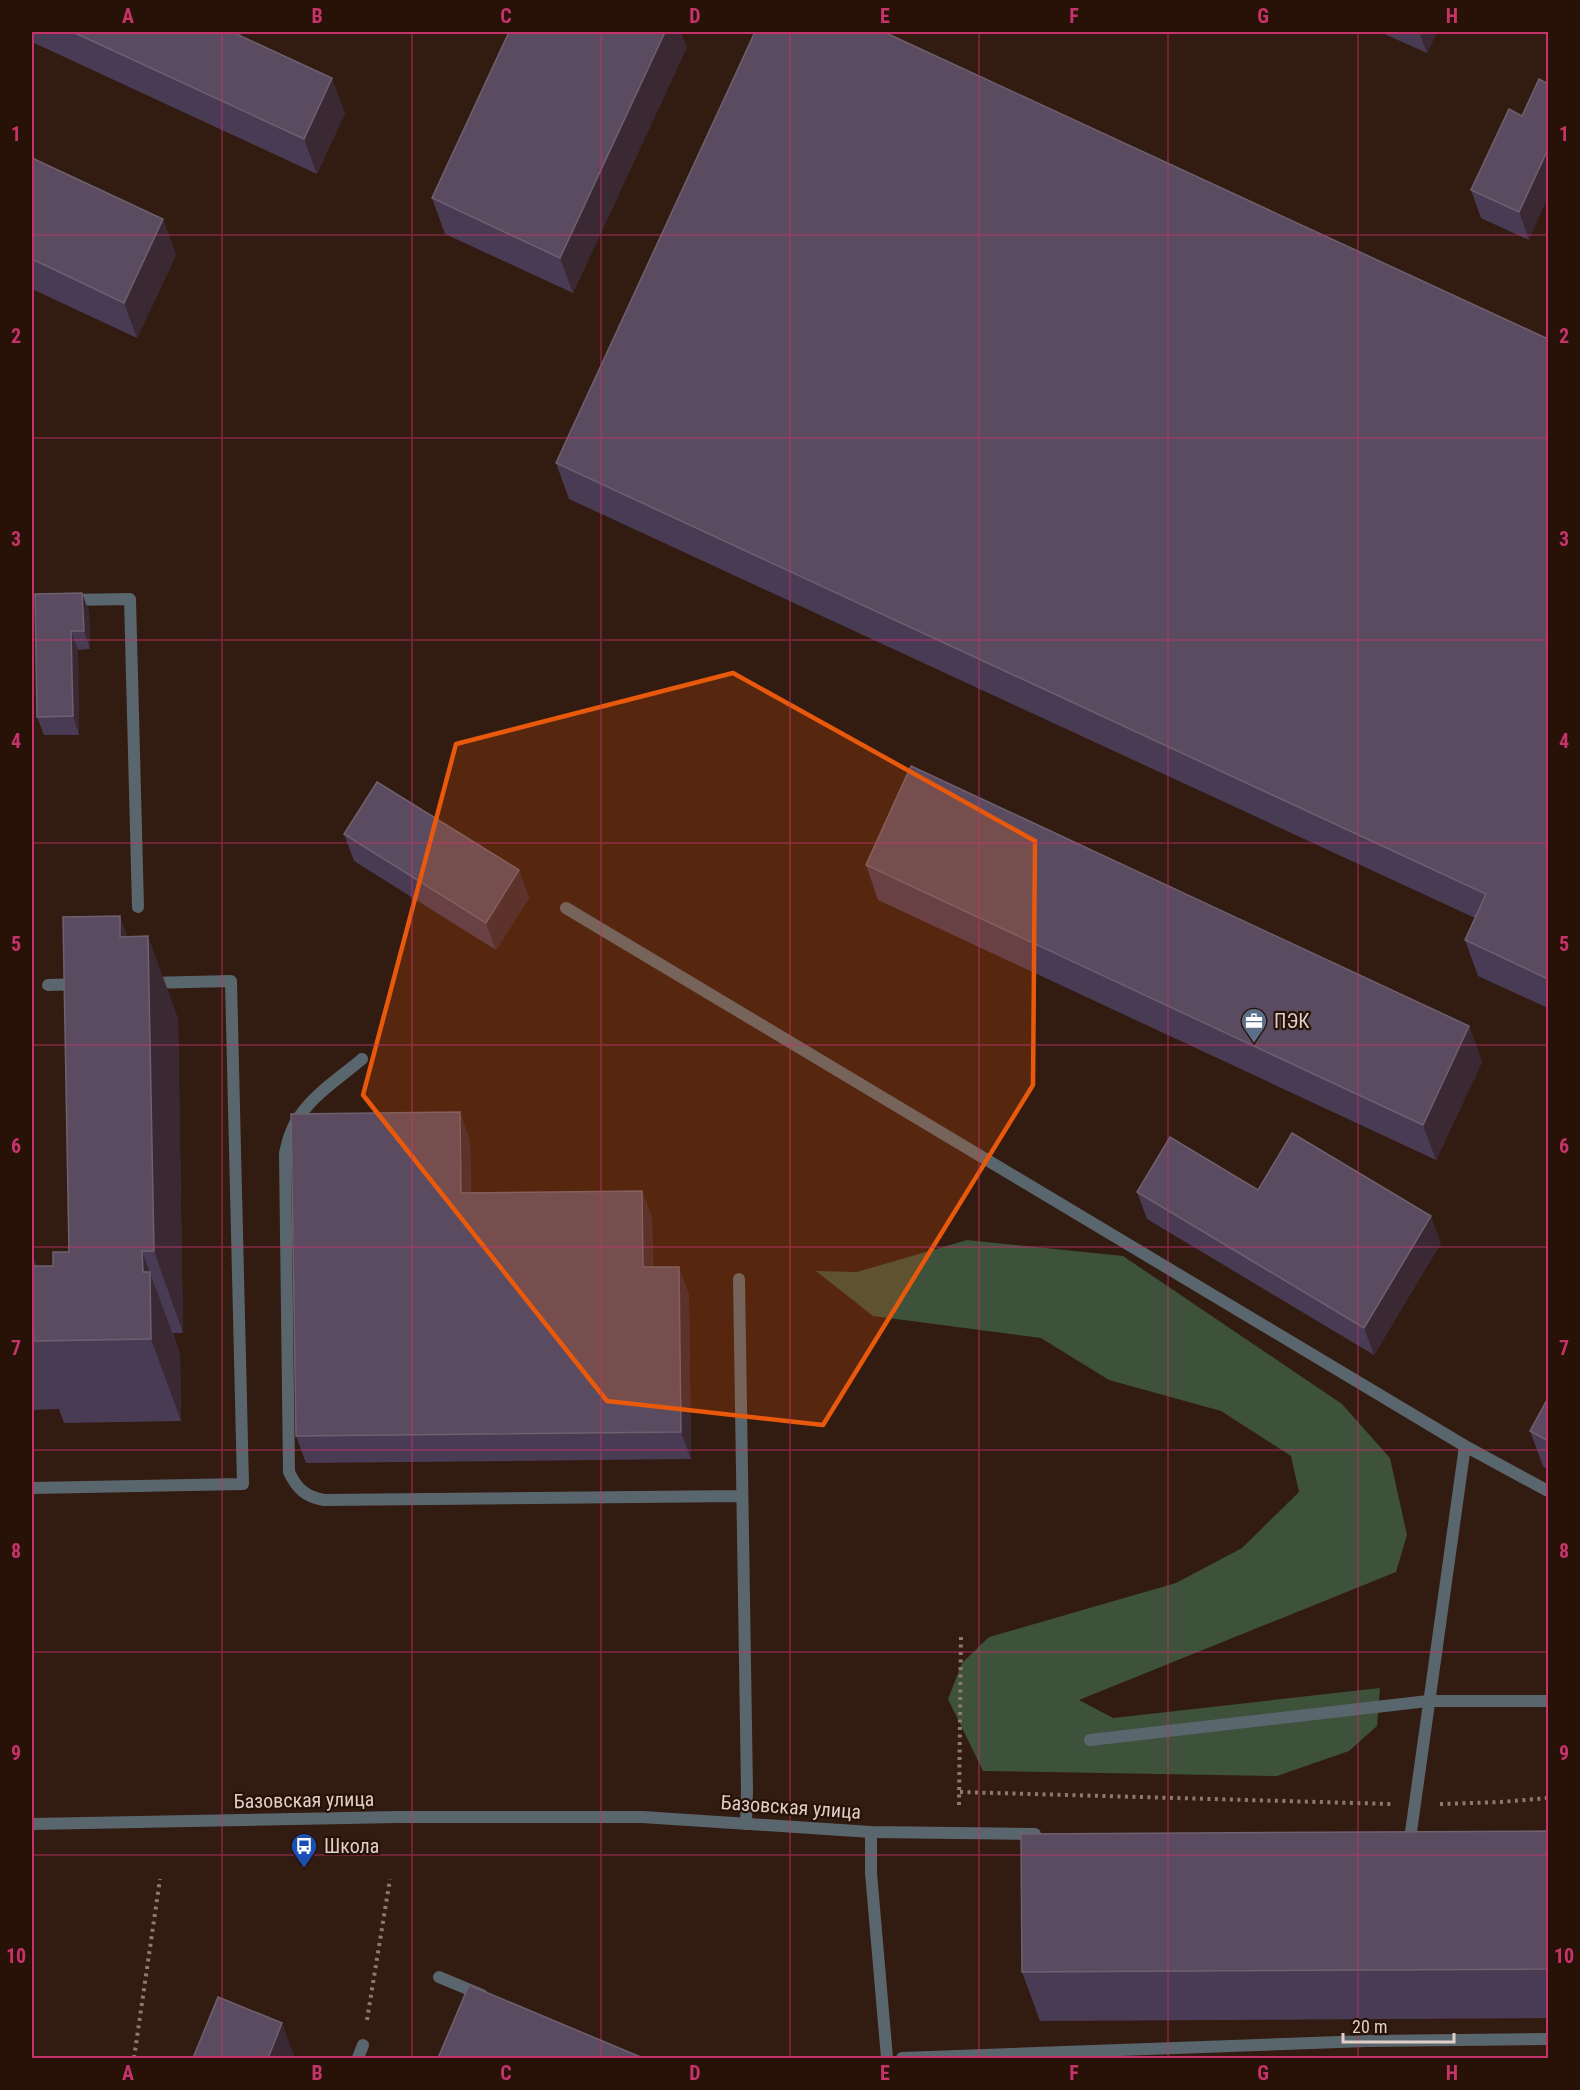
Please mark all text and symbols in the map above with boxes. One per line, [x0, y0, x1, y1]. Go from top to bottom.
text: A [122, 4, 134, 28]
text: B [311, 4, 323, 28]
text: C [500, 4, 512, 28]
text: D [689, 4, 701, 28]
text: E [880, 4, 890, 28]
text: F [1069, 4, 1079, 28]
text: G [1257, 4, 1269, 28]
text: H [1446, 4, 1458, 28]
text: 1 [11, 122, 21, 146]
text: 1 [1559, 122, 1569, 146]
text: 2 [11, 324, 21, 348]
text: 2 [1559, 324, 1569, 348]
text: 3 [11, 527, 21, 551]
text: 3 [1559, 527, 1569, 551]
text: 4 [11, 729, 21, 753]
text: 4 [1559, 729, 1569, 753]
text: 5 [11, 932, 21, 956]
text: 5 [1559, 932, 1569, 956]
office icon: ПЭК [1239, 1006, 1269, 1044]
place label: ПЭК [1274, 1009, 1310, 1033]
text: 6 [11, 1134, 21, 1158]
text: 6 [1559, 1134, 1569, 1158]
text: 7 [11, 1336, 21, 1360]
text: 7 [1559, 1336, 1569, 1360]
text: 8 [11, 1539, 21, 1563]
text: 8 [1559, 1539, 1569, 1563]
text: 9 [11, 1741, 21, 1765]
text: 9 [1559, 1741, 1569, 1765]
street label: Базовская улица [233, 1787, 375, 1813]
street label: Базовская улица [720, 1790, 862, 1824]
bus stop icon: Школа [289, 1831, 319, 1869]
place label: Школа [324, 1834, 379, 1858]
text: 10 [6, 1944, 26, 1968]
text: 10 [1554, 1944, 1574, 1968]
scale bar [1343, 2006, 1454, 2044]
text: 20 m [1352, 2016, 1387, 2037]
text: A [122, 2061, 134, 2085]
text: B [311, 2061, 323, 2085]
text: C [500, 2061, 512, 2085]
text: D [689, 2061, 701, 2085]
text: E [880, 2061, 890, 2085]
text: F [1069, 2061, 1079, 2085]
text: G [1257, 2061, 1269, 2085]
text: H [1446, 2061, 1458, 2085]

